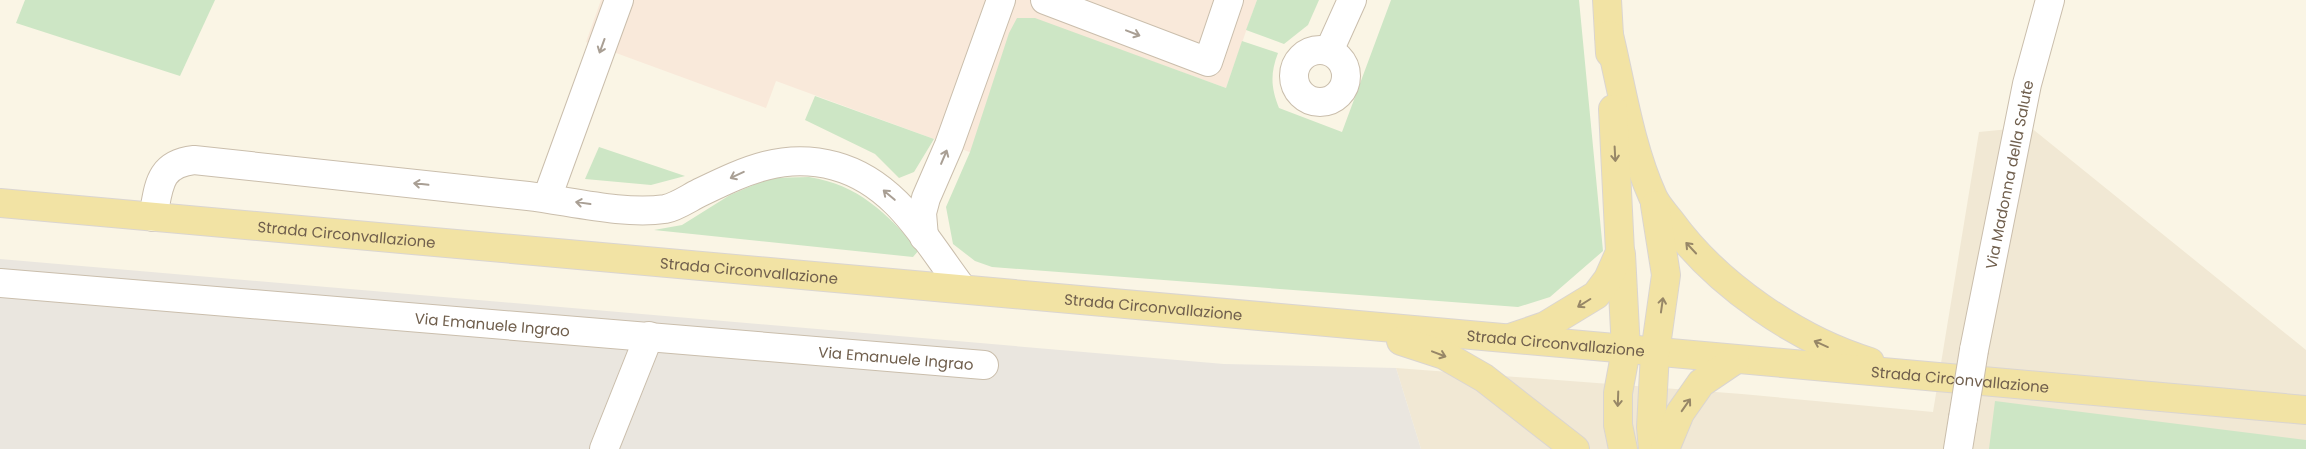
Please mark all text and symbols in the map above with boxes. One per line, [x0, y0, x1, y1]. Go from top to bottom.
one-way arrow [1125, 29, 1140, 38]
one-way arrow [597, 38, 606, 53]
street label: Via Madonna della Salute [1980, 78, 2038, 271]
one-way arrow [1611, 146, 1620, 162]
one-way arrow [939, 150, 949, 165]
one-way arrow [730, 170, 745, 180]
one-way arrow [414, 180, 430, 189]
one-way arrow [883, 189, 896, 201]
one-way arrow [575, 198, 591, 208]
street label: Strada Circonvallazione [257, 216, 437, 253]
one-way arrow [1685, 241, 1697, 254]
street label: Strada Circonvallazione [659, 252, 839, 289]
street label: Strada Circonvallazione [1063, 288, 1243, 325]
one-way arrow [1657, 297, 1667, 313]
one-way arrow [1577, 298, 1591, 308]
street label: Via Emanuele Ingrao [414, 307, 571, 341]
street label: Strada Circonvallazione [1466, 324, 1646, 361]
one-way arrow [1814, 338, 1829, 348]
street label: Via Emanuele Ingrao [817, 341, 974, 375]
one-way arrow [1431, 350, 1446, 359]
street label: Strada Circonvallazione [1870, 361, 2050, 397]
one-way arrow [1614, 390, 1623, 406]
one-way arrow [1681, 398, 1691, 412]

